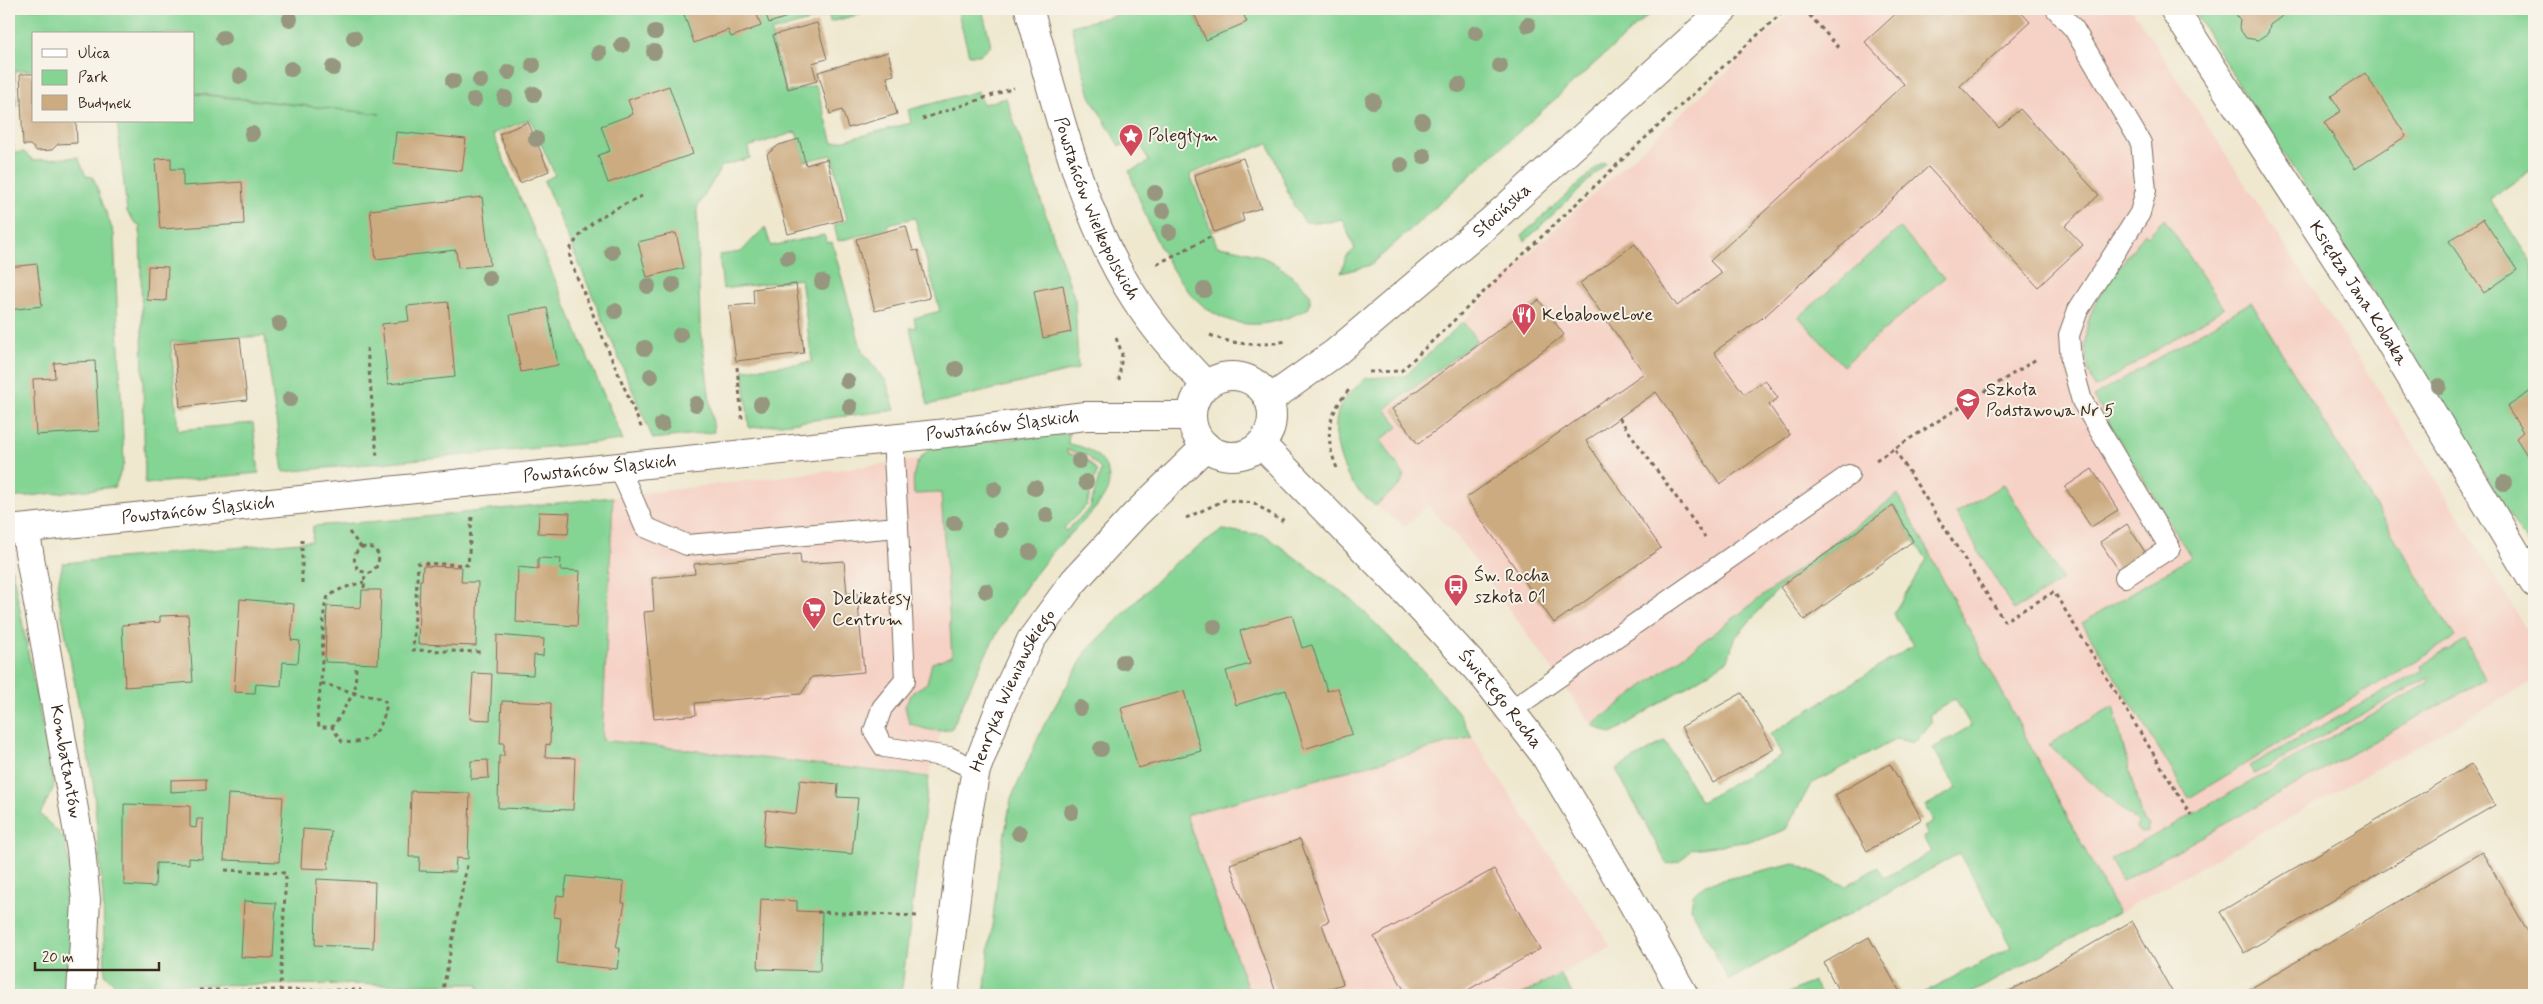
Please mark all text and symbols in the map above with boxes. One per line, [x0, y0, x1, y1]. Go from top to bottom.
legend [32, 32, 195, 122]
text: Ulica [78, 44, 111, 64]
text: Park [78, 68, 108, 88]
text: Budynek [78, 94, 132, 114]
street label: Powstańców Wielkopolskich [1048, 114, 1145, 305]
place icon: Poległym [1118, 123, 1144, 157]
place label: Poległym [1148, 124, 1218, 149]
street label: Słocińska [1468, 178, 1537, 244]
street label: Księdza Jana Kobaka [2303, 217, 2413, 370]
restaurant icon: KebaboweLove [1511, 302, 1537, 336]
place label: KebaboweLove [1542, 303, 1653, 327]
place label: Szkoła Podstawowa Nr 5 [1986, 378, 2115, 423]
school or university icon: Szkoła Podstawowa Nr 5 [1955, 387, 1981, 421]
street label: Powstańców Śląskich [925, 405, 1080, 447]
street label: Powstańców Śląskich [522, 449, 678, 489]
street label: Powstańców Śląskich [120, 491, 276, 530]
place label: Św. Rocha szkoła 01 [1474, 564, 1550, 609]
bus stop icon: Św. Rocha szkoła 01 [1443, 573, 1469, 607]
place label: Delikatesy Centrum [832, 587, 911, 632]
supermarket icon: Delikatesy Centrum [801, 596, 827, 630]
street label: Henryka Wieniawskiego [964, 604, 1061, 775]
street label: Świętego Rocha [1453, 644, 1548, 754]
street label: Kombatantów [44, 703, 87, 820]
scale bar [35, 939, 159, 971]
text: 20 m [42, 948, 74, 968]

